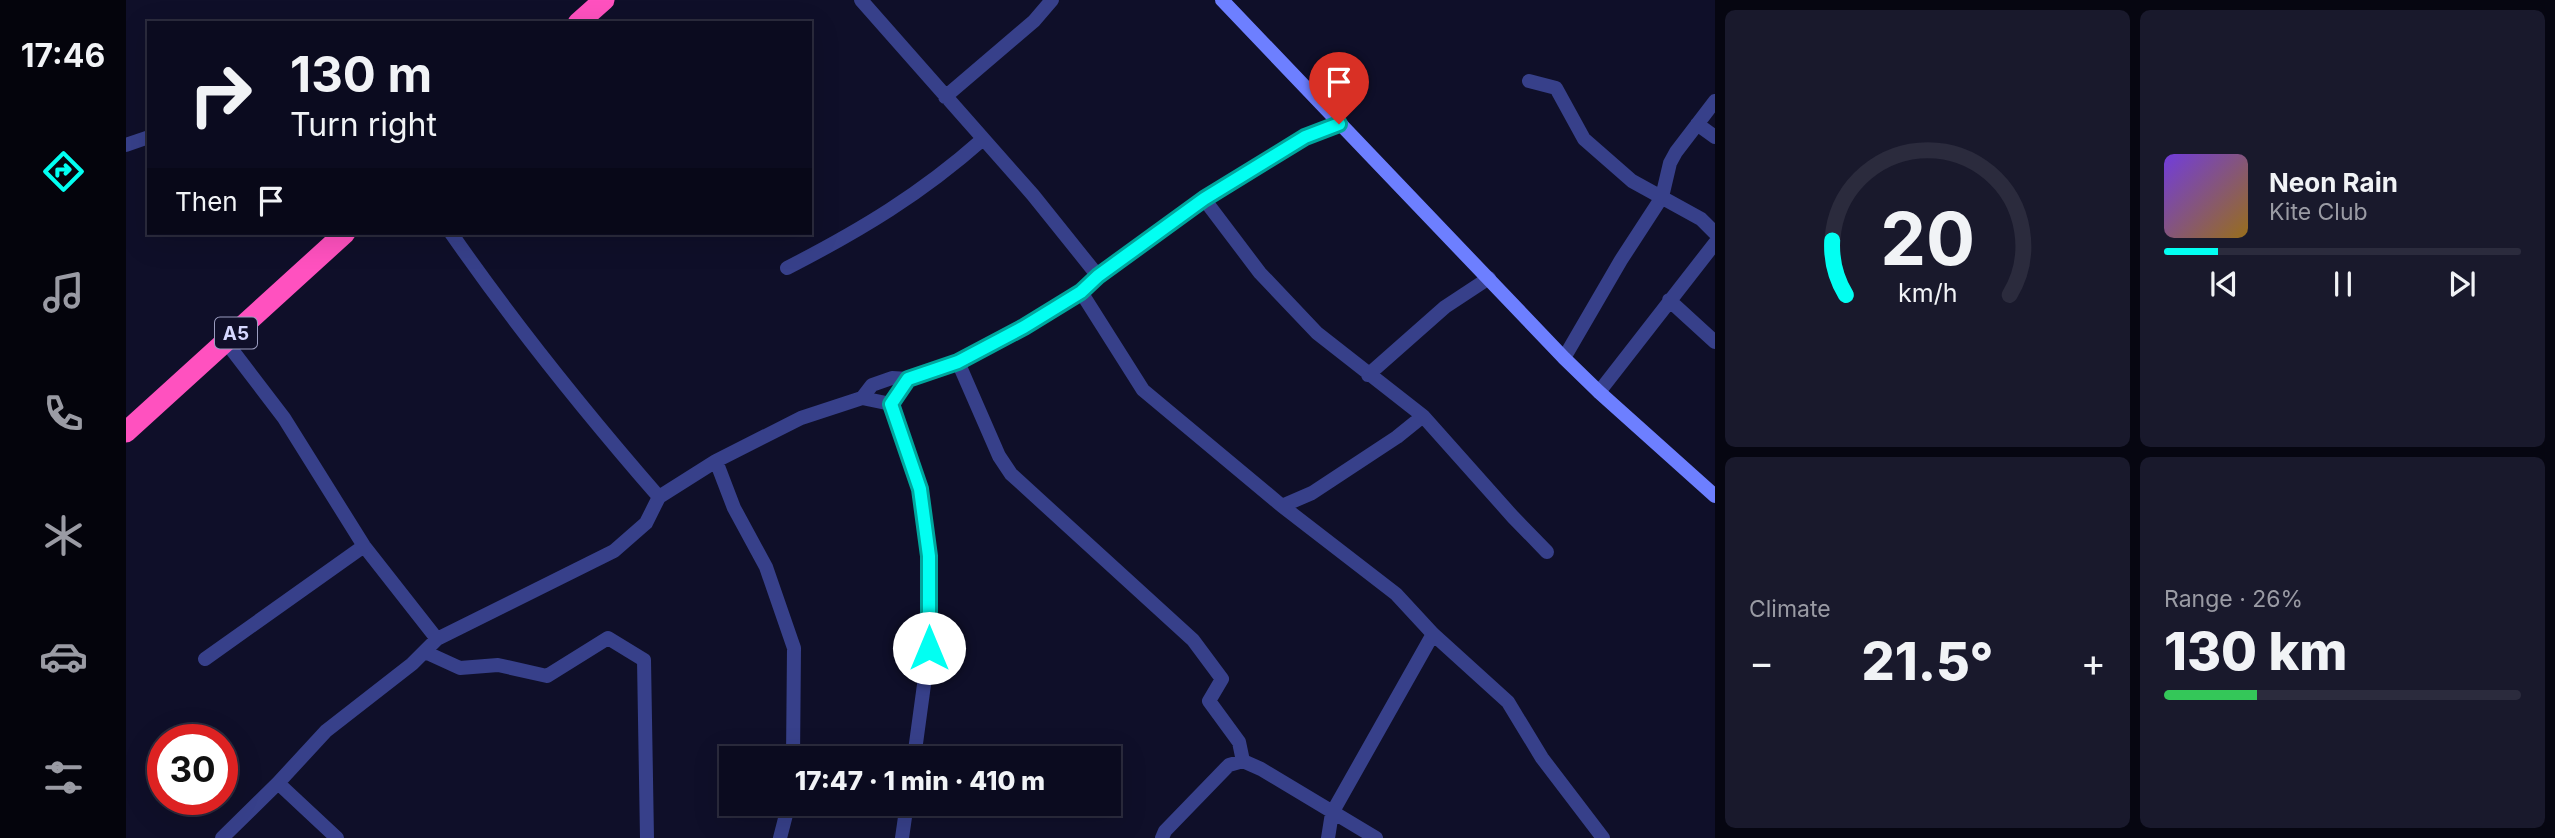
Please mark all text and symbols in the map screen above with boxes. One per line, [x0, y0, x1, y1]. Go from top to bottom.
text: 17:46 [21, 36, 105, 75]
text: 130 m [290, 45, 432, 104]
icon: right [175, 49, 266, 140]
pin [1309, 52, 1369, 124]
icon: arrive [1320, 63, 1358, 101]
text: Turn right [290, 105, 437, 144]
icon: directions [39, 147, 88, 196]
text: Neon Rain [2269, 167, 2398, 198]
icon: arrive [252, 182, 290, 220]
text: Then [175, 186, 238, 217]
text: 20 [1880, 194, 1975, 283]
text: Kite Club [2269, 198, 2368, 226]
icon: previous [2205, 265, 2243, 303]
icon: pause [2324, 265, 2362, 303]
icon: next [2443, 265, 2481, 303]
icon: music [39, 268, 88, 317]
text: km/h [1898, 278, 1957, 308]
road number: A5 [215, 318, 257, 348]
icon: phone [39, 389, 88, 438]
icon: climate [39, 511, 88, 560]
text: Range · 26% [2164, 585, 2303, 613]
text: Climate [1749, 595, 1831, 623]
position arrow [892, 611, 966, 685]
text: 130 km [2164, 620, 2348, 683]
text: 21.5° [1862, 630, 1993, 693]
icon: car [39, 632, 88, 681]
text: − [1749, 639, 1774, 685]
text: + [2081, 639, 2106, 685]
speed limit sign: 30 [147, 724, 238, 815]
icon: filters [39, 753, 88, 802]
text: 17:47 · 1 min · 410 m [795, 765, 1045, 796]

